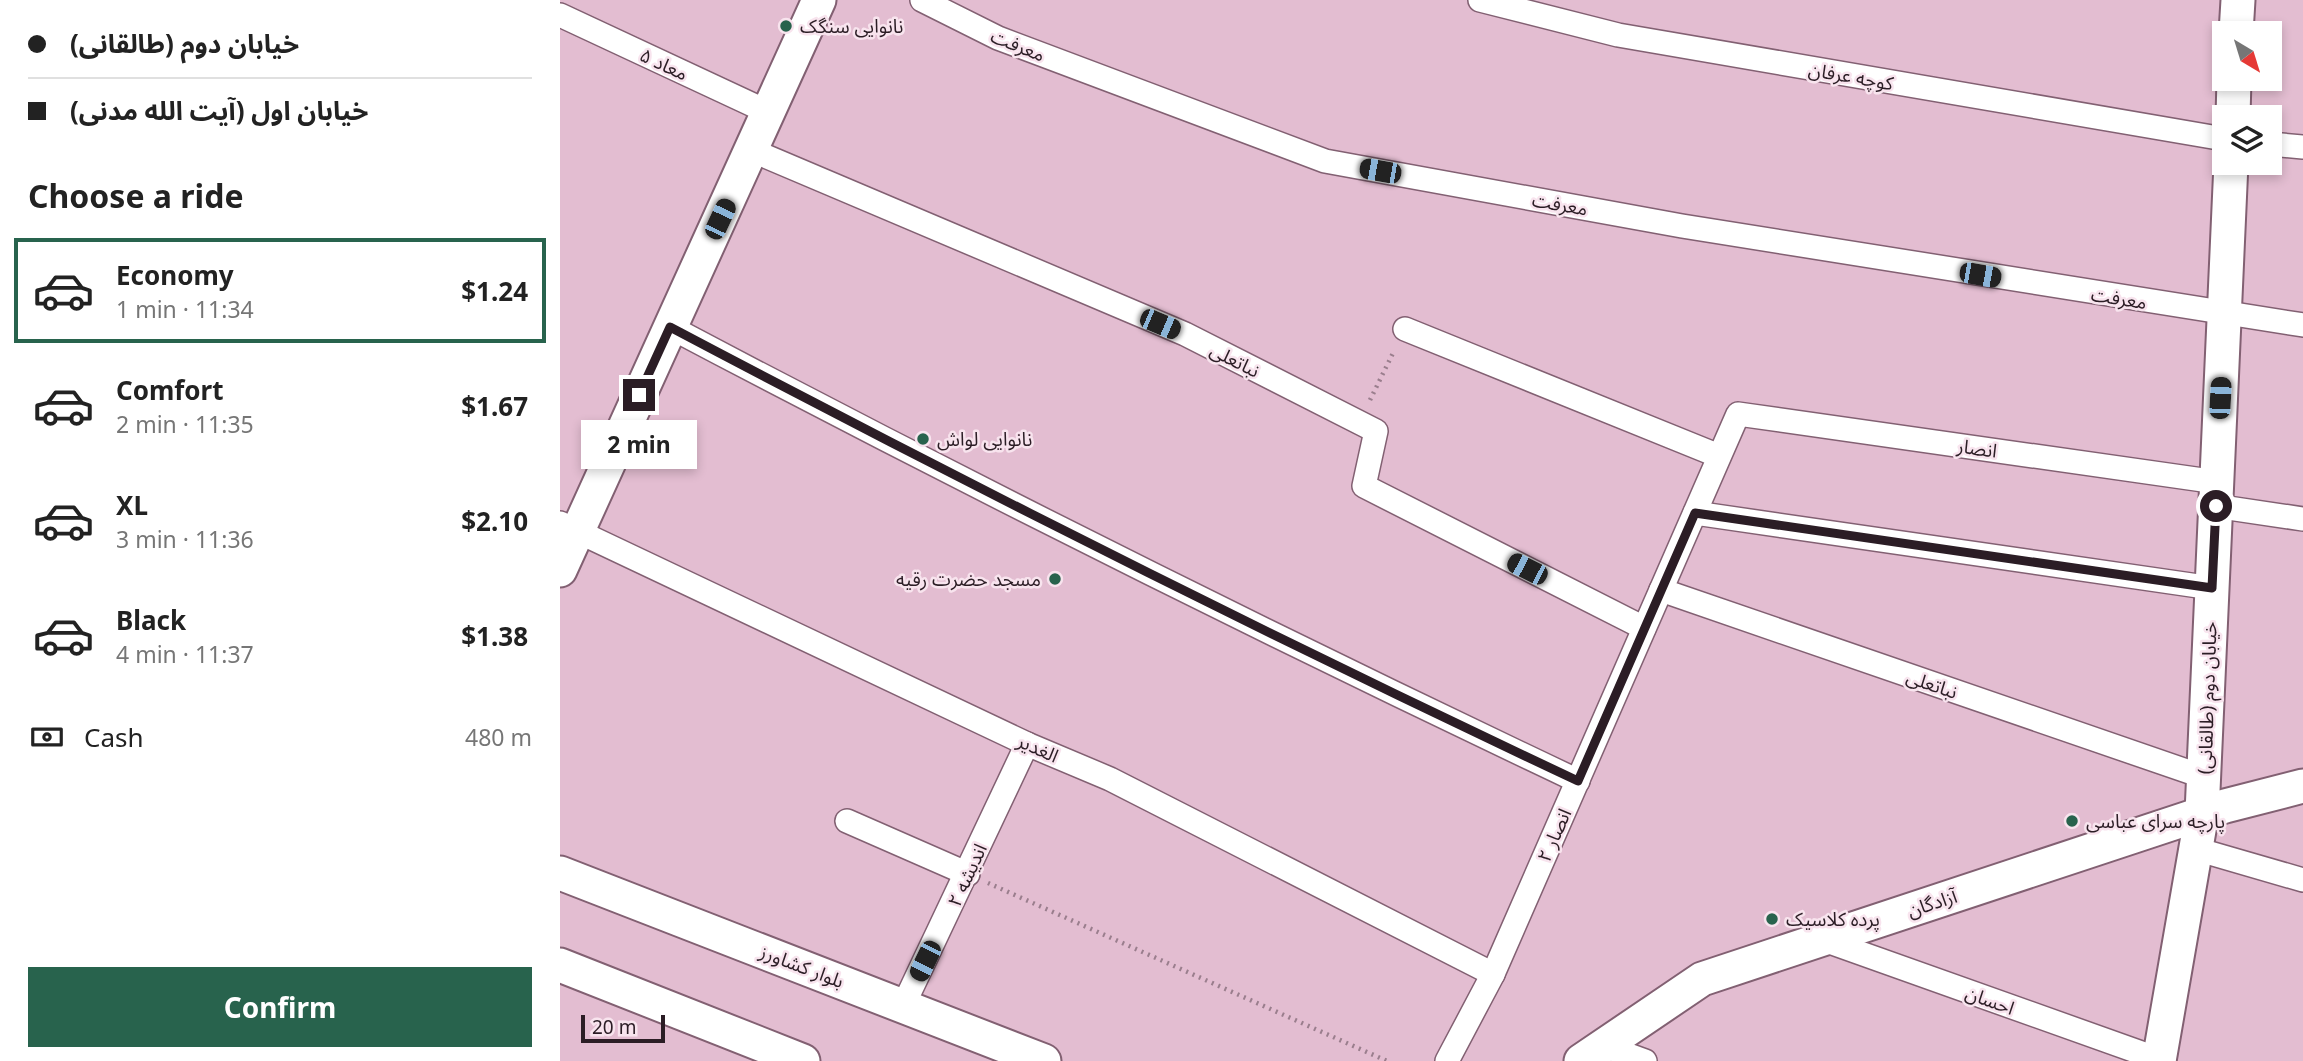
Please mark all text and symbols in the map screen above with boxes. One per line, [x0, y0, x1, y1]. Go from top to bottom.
place label: نانوایی سنگک [800, 13, 903, 39]
marker: نانوایی سنگک [778, 18, 794, 34]
north arrow [2212, 21, 2282, 91]
map controls [2212, 21, 2282, 175]
street label: معرفت [987, 22, 1049, 68]
text: خیابان دوم (طالقانی) [70, 25, 299, 61]
street label: معاد ۵ [636, 42, 692, 86]
street label: کوچه عرفان [1807, 56, 1897, 97]
text: خیابان اول (آیت الله مدنی) [70, 92, 368, 128]
button: layers [2212, 105, 2282, 175]
car [1358, 157, 1403, 185]
text: Choose a ride [28, 174, 244, 217]
street label: معرفت [1530, 186, 1590, 222]
car [702, 196, 739, 242]
text: Economy [116, 257, 234, 293]
icon: car [32, 259, 95, 322]
car [1958, 261, 2003, 289]
text: $1.24 [461, 273, 528, 309]
street label: معرفت [2089, 281, 2149, 315]
text: 1 min · 11:34 [116, 293, 254, 325]
car [1137, 306, 1184, 342]
street label: نباتعلی [1206, 337, 1264, 383]
text: Comfort [116, 372, 224, 408]
icon: car [32, 374, 95, 437]
car [2209, 376, 2232, 420]
route end [623, 379, 655, 411]
text: $1.67 [461, 388, 528, 424]
text: 2 min · 11:35 [116, 408, 254, 440]
callout: 2 min [581, 420, 697, 468]
place label: نانوایی لواش [937, 426, 1032, 452]
text: 2 min [607, 428, 671, 460]
marker: نانوایی لواش [915, 431, 931, 447]
street label: انصار [1954, 432, 1999, 464]
text: XL [116, 487, 148, 523]
icon: car [32, 489, 95, 552]
route start [2200, 490, 2232, 522]
text: $2.10 [461, 503, 528, 539]
text: 3 min · 11:36 [116, 523, 254, 555]
car [1504, 550, 1551, 588]
place label: مسجد حضرت رقیه [896, 566, 1041, 592]
marker: مسجد حضرت رقیه [1047, 571, 1063, 587]
text: Black [116, 602, 186, 638]
icon: car [32, 604, 95, 667]
text: $1.38 [461, 618, 528, 654]
street label: خیابان دوم (طالقانی) [2191, 621, 2225, 775]
text: 4 min · 11:37 [116, 638, 254, 670]
street label: نباتعلی [1903, 663, 1961, 705]
icon: cash [28, 718, 66, 756]
text: Cash [84, 719, 144, 755]
text: 480 m [465, 721, 532, 753]
street label: الغدیر [1012, 727, 1063, 769]
street label: انصار ۲ [1531, 804, 1577, 866]
place label: پارچه سرای عباسی [2086, 808, 2225, 834]
marker: پارچه سرای عباسی [2064, 813, 2080, 829]
street label: اندیشه ۲ [941, 839, 993, 911]
street label: آزادگان [1904, 882, 1962, 923]
place label: پرده کلاسیک [1786, 906, 1880, 932]
marker: پرده کلاسیک [1764, 911, 1780, 927]
street label: بلوار کشاورز [755, 938, 848, 994]
car [907, 938, 944, 984]
button: Confirm [28, 967, 532, 1047]
street label: احسان [1962, 979, 2018, 1021]
scale bar [581, 1012, 665, 1044]
text: 20 m [592, 1014, 636, 1040]

